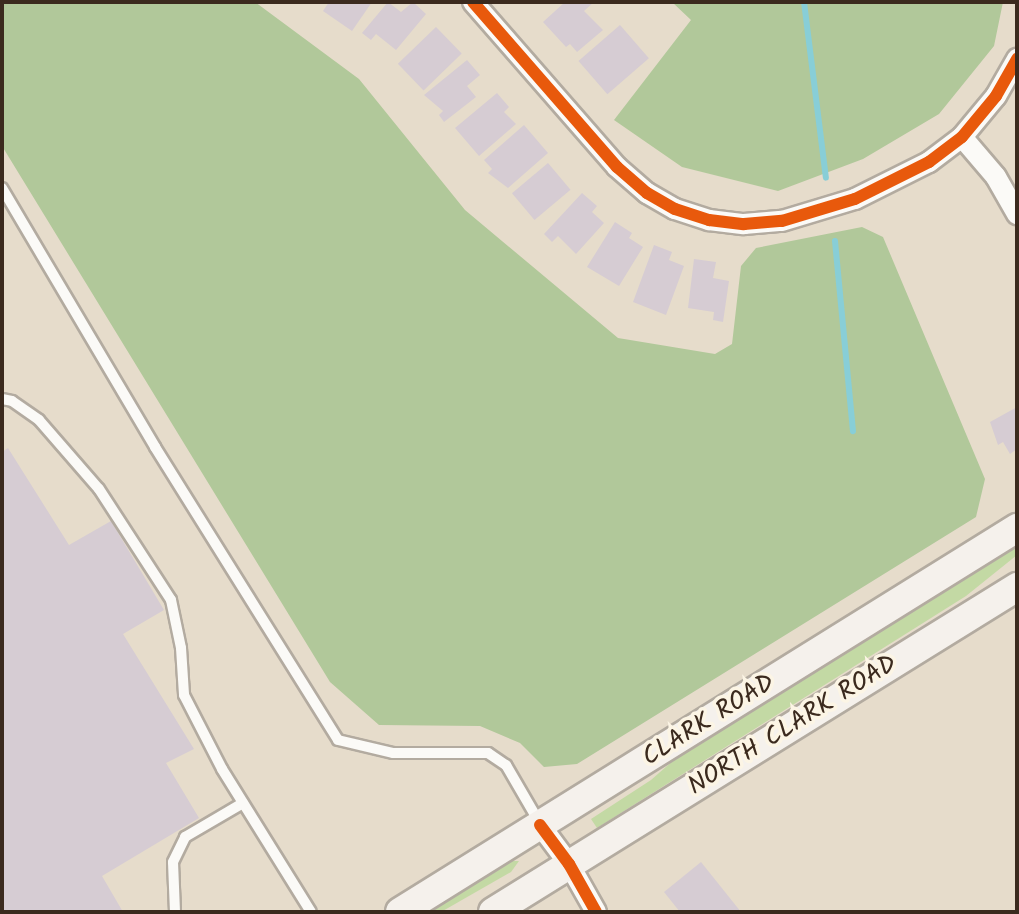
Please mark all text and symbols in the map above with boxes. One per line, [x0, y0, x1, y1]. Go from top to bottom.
street label: NORTH CLARK ROAD [683, 649, 903, 803]
street label: CLARK ROAD [637, 668, 781, 774]

